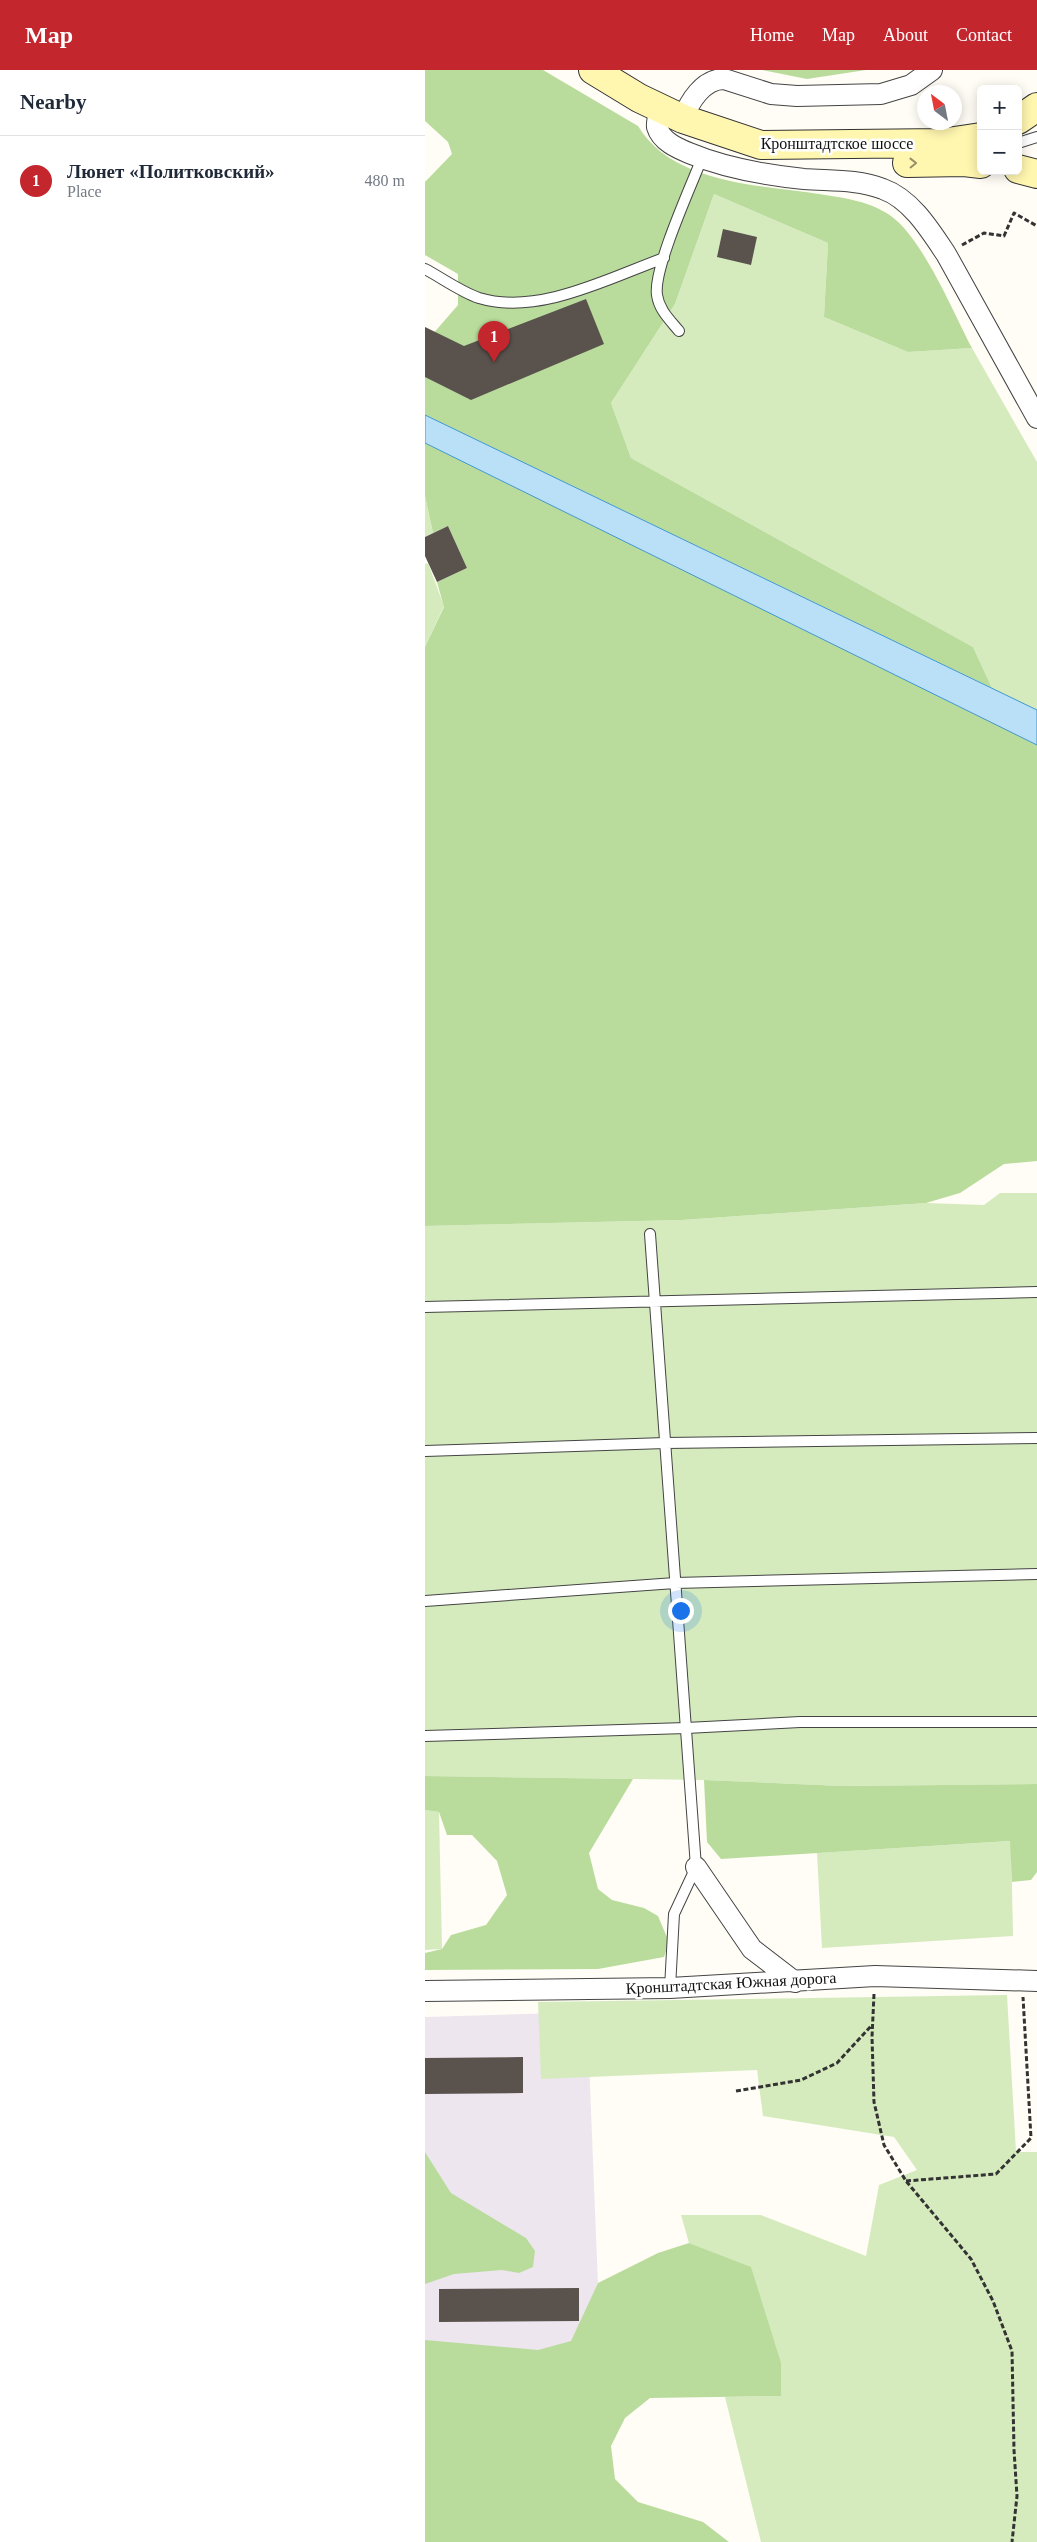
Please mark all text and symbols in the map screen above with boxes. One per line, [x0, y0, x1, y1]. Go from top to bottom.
text: Map [25, 22, 73, 48]
text: Home [750, 25, 794, 45]
text: Map [822, 25, 855, 45]
text: About [883, 25, 928, 45]
text: Contact [956, 25, 1012, 45]
north arrow [917, 85, 962, 130]
map controls [977, 85, 1022, 175]
button: + [977, 85, 1022, 130]
text: Nearby [20, 90, 87, 114]
button: − [977, 130, 1022, 175]
street label: Кронштадтское шоссе [761, 135, 913, 153]
one-way arrow [910, 158, 917, 168]
text: Люнет «Политковский» [67, 161, 275, 182]
text: 1 [32, 172, 40, 189]
text: 480 m [365, 172, 405, 189]
text: Place [67, 183, 102, 200]
pin: 1 [478, 321, 510, 362]
your location [668, 1598, 694, 1624]
street label: Кронштадтская Южная дорога [625, 1969, 837, 1998]

